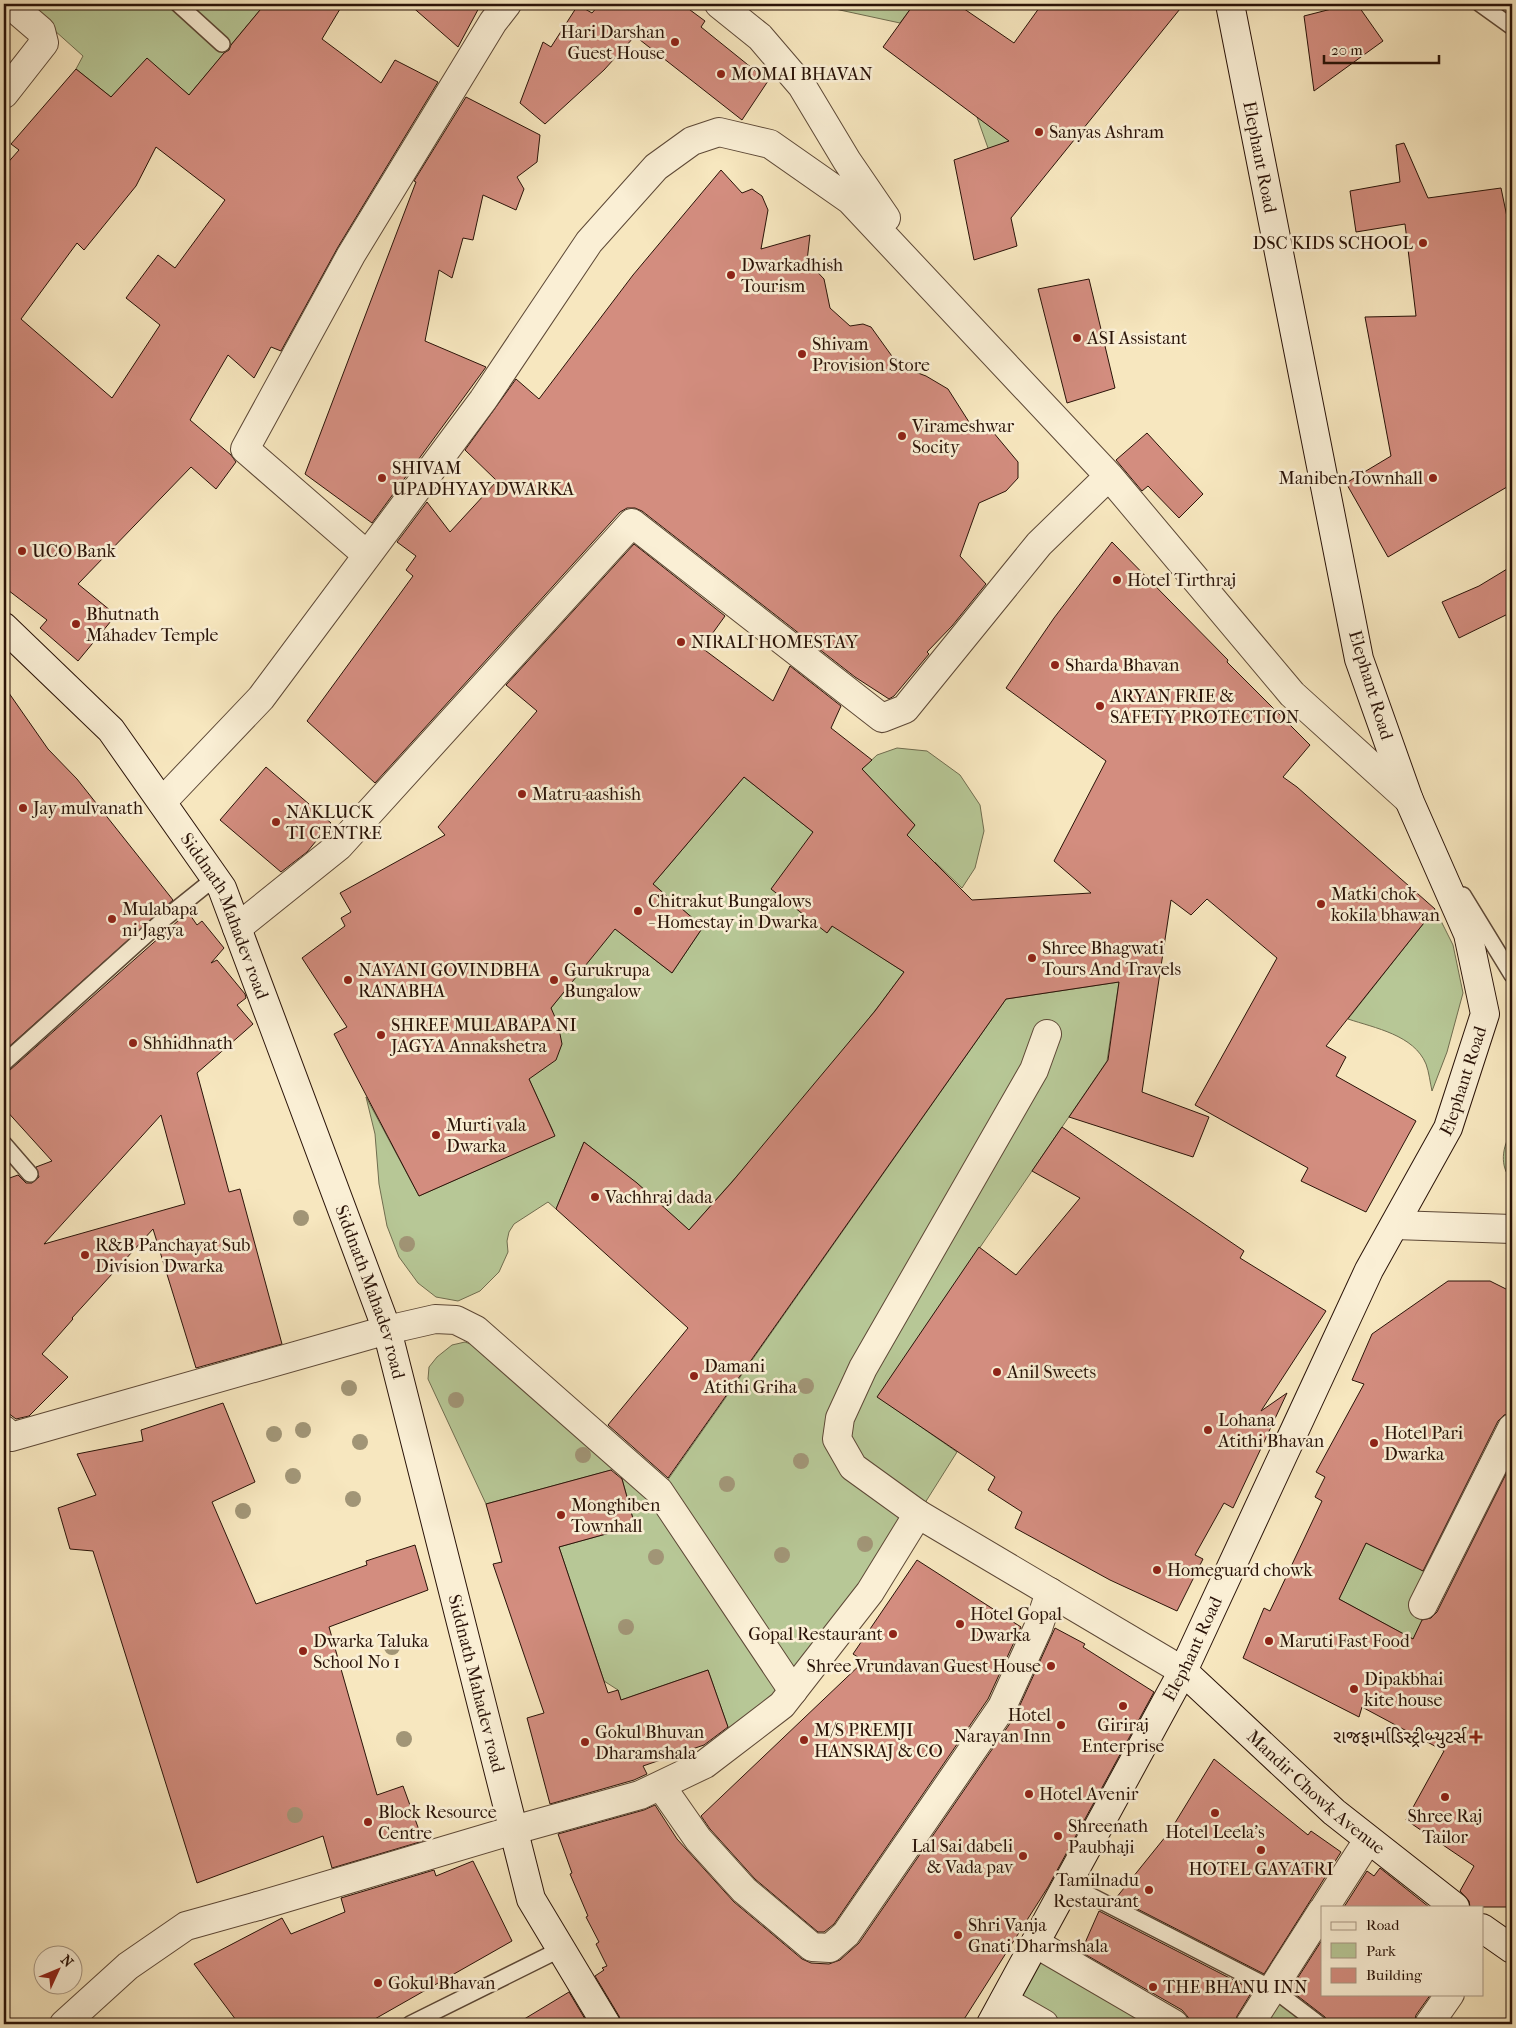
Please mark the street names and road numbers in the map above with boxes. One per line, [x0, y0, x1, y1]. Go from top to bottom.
street label: Elephant Road [1238, 99, 1281, 215]
street label: Elephant Road [1344, 628, 1397, 743]
street label: Siddnath Mahadev road [176, 829, 273, 1002]
street label: Elephant Road [1436, 1024, 1491, 1140]
street label: Siddnath Mahadev road [330, 1202, 409, 1381]
street label: Siddnath Mahadev road [443, 1592, 509, 1775]
street label: Elephant Road [1159, 1593, 1227, 1705]
street label: Mandir Chowk Avenue [1242, 1726, 1389, 1859]

